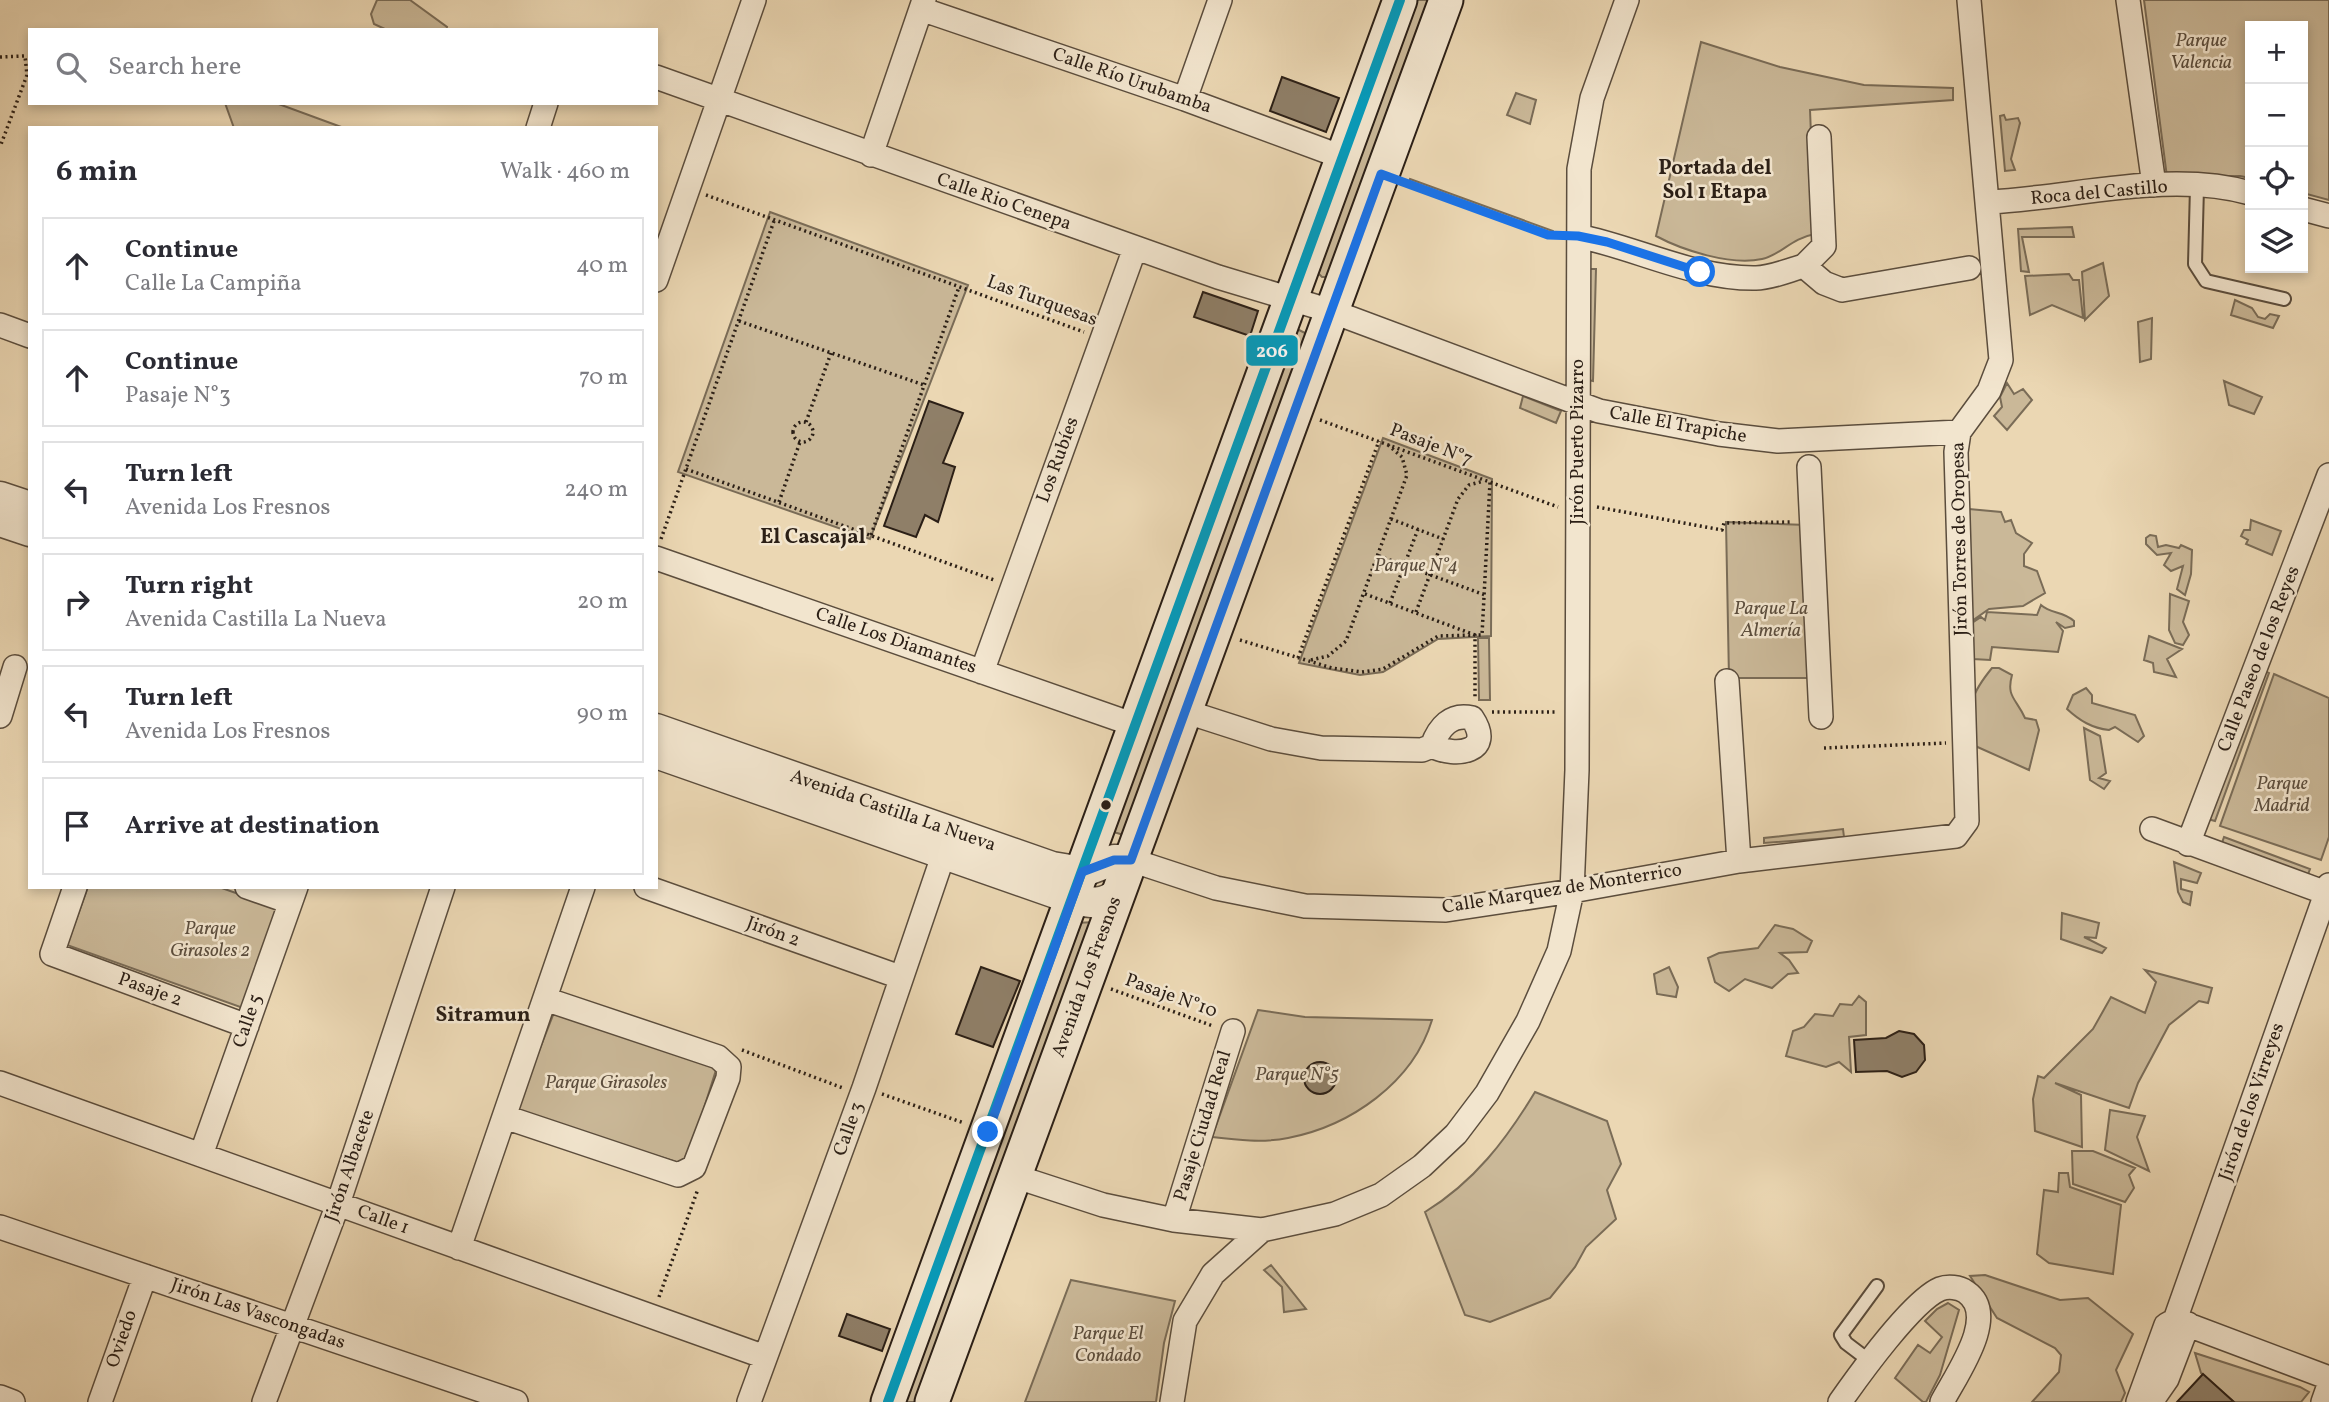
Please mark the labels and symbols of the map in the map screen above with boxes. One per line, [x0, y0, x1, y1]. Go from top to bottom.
park label: Parque Valencia [2170, 28, 2232, 76]
street label: Calle Río Urubamba [1049, 42, 1215, 120]
district label: Portada del Sol 1 Etapa [1658, 154, 1772, 207]
street label: Calle Rio Cenepa [933, 167, 1075, 237]
street label: Roca del Castillo [2029, 174, 2169, 212]
route start [1684, 256, 1715, 287]
street label: Las Turquesas [983, 269, 1101, 333]
line badge: 206 [1245, 334, 1299, 367]
text: 206 [1256, 339, 1288, 365]
street label: Jirón Puerto Pizarro [1565, 359, 1591, 525]
street label: Calle El Trapiche [1607, 400, 1749, 450]
street label: Los Rubíes [1030, 413, 1086, 507]
street label: Pasaje N°7 [1386, 417, 1476, 473]
street label: Jirón Torres de Oropesa [1945, 442, 1975, 636]
district label: El Cascajal [760, 523, 866, 552]
park label: Parque N°4 [1374, 553, 1458, 579]
street label: Calle Paseo de los Reyes [2211, 562, 2307, 756]
park label: Parque La Almería [1734, 596, 1808, 644]
street label: Calle Los Diamantes [812, 601, 980, 681]
street label: Avenida Castilla La Nueva [787, 764, 999, 858]
park label: Parque Madrid [2253, 771, 2310, 819]
unlabelled marker [1099, 798, 1113, 812]
street label: Calle Marquez de Monterrico [1440, 857, 1684, 921]
street label: Avenida Los Fresnos [1046, 893, 1128, 1061]
street label: Jirón 2 [743, 910, 803, 954]
park label: Parque Girasoles 2 [170, 916, 250, 964]
street label: Pasaje 2 [114, 966, 186, 1014]
street label: Pasaje N°10 [1121, 967, 1221, 1025]
street label: Calle 5 [227, 991, 269, 1051]
district label: Sitramun [435, 1001, 531, 1030]
street label: Jirón de los Virreyes [2213, 1019, 2291, 1185]
street label: Pasaje Ciudad Real [1168, 1047, 1238, 1205]
park label: Parque N°5 [1255, 1062, 1339, 1088]
park label: Parque Girasoles [545, 1070, 667, 1096]
street label: Calle 3 [827, 1098, 871, 1160]
street label: Jirón Albacete [319, 1106, 381, 1226]
route end [972, 1116, 1003, 1147]
street label: Calle 1 [353, 1199, 413, 1241]
street label: Jirón Las Vascongadas [167, 1272, 349, 1356]
street label: Oviedo [100, 1307, 144, 1371]
park label: Parque El Condado [1073, 1321, 1144, 1369]

